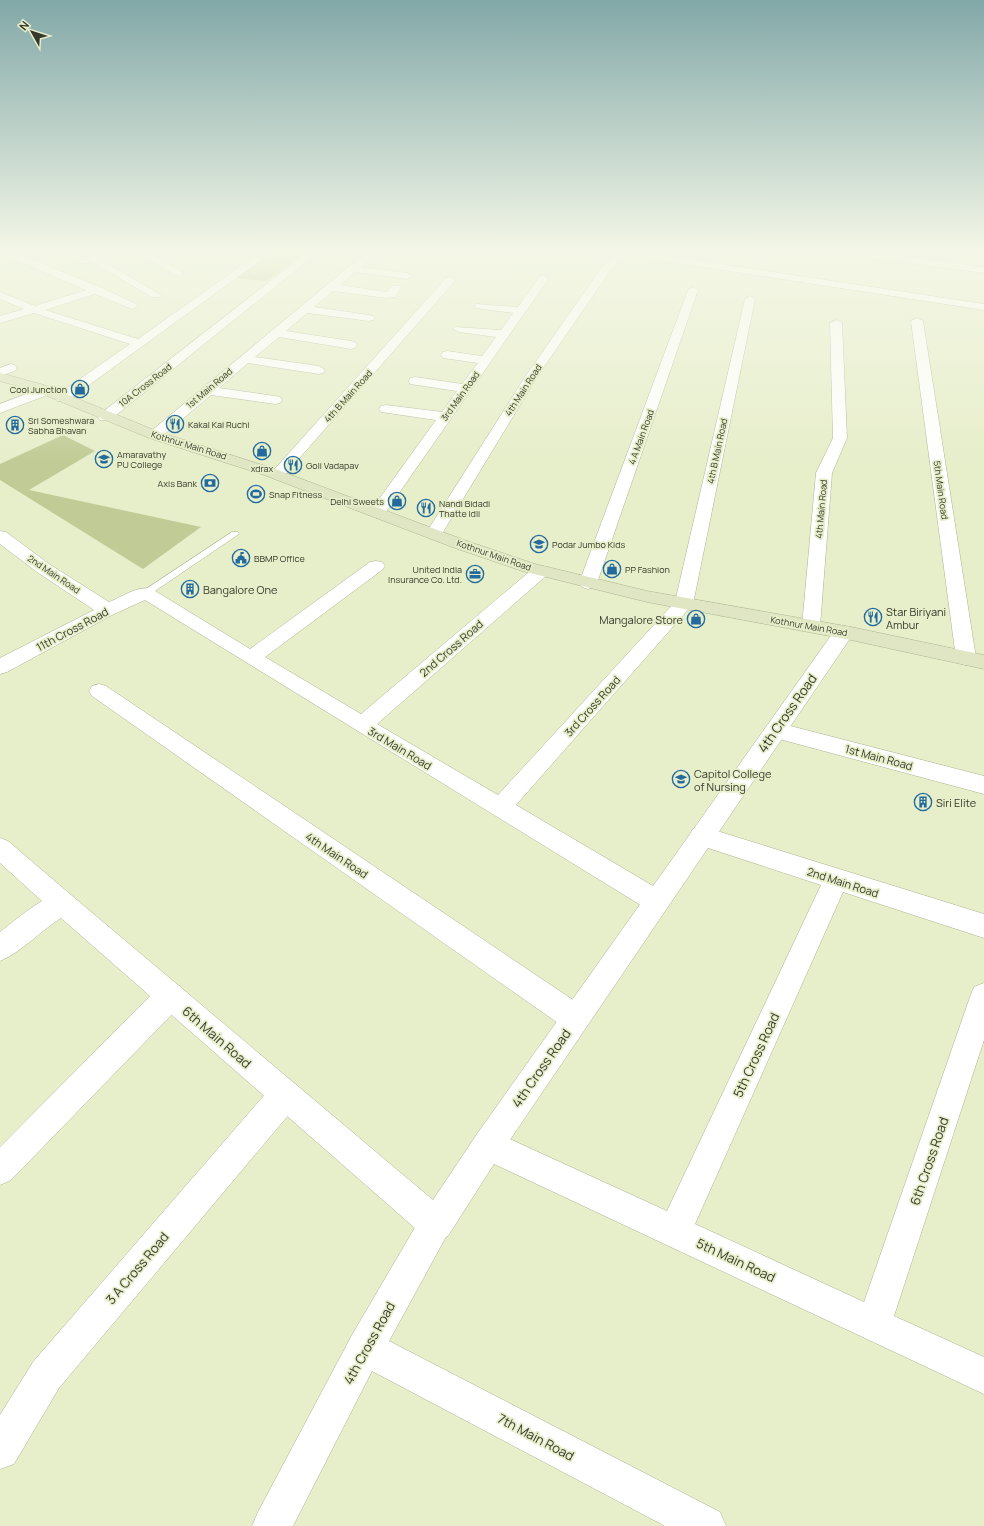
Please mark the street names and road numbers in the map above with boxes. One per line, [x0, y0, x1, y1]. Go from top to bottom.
street label: 10A Cross Road [116, 360, 174, 410]
street label: 4th Main Road [501, 362, 545, 418]
street label: 1st Main Road [183, 365, 235, 411]
street label: 4th B Main Road [321, 367, 375, 425]
street label: 3rd Main Road [438, 369, 482, 423]
street label: 4 A Main Road [625, 408, 657, 466]
street label: 4th B Main Road [704, 417, 730, 485]
street label: Kothnur Main Road [150, 427, 228, 463]
street label: 5th Main Road [930, 460, 952, 520]
street label: 4th Main Road [812, 479, 830, 539]
street label: Kothnur Main Road [455, 536, 533, 574]
street label: 2nd Main Road [25, 552, 83, 596]
street label: 11th Cross Road [33, 604, 111, 654]
street label: Kothnur Main Road [769, 613, 849, 639]
street label: 2nd Cross Road [416, 616, 486, 680]
street label: 4th Cross Road [753, 670, 821, 756]
street label: 3rd Cross Road [561, 672, 623, 740]
street label: 3rd Main Road [366, 723, 434, 773]
street label: 1st Main Road [844, 741, 914, 773]
street label: 4th Main Road [303, 829, 371, 881]
street label: 2nd Main Road [805, 863, 881, 901]
street label: 6th Main Road [179, 1002, 255, 1072]
street label: 5th Cross Road [728, 1010, 784, 1100]
street label: 4th Cross Road [507, 1025, 575, 1111]
street label: 6th Cross Road [905, 1115, 953, 1207]
street label: 3 A Cross Road [101, 1228, 173, 1308]
street label: 5th Main Road [694, 1234, 778, 1286]
street label: 4th Cross Road [339, 1299, 399, 1387]
street label: 7th Main Road [495, 1409, 577, 1465]

